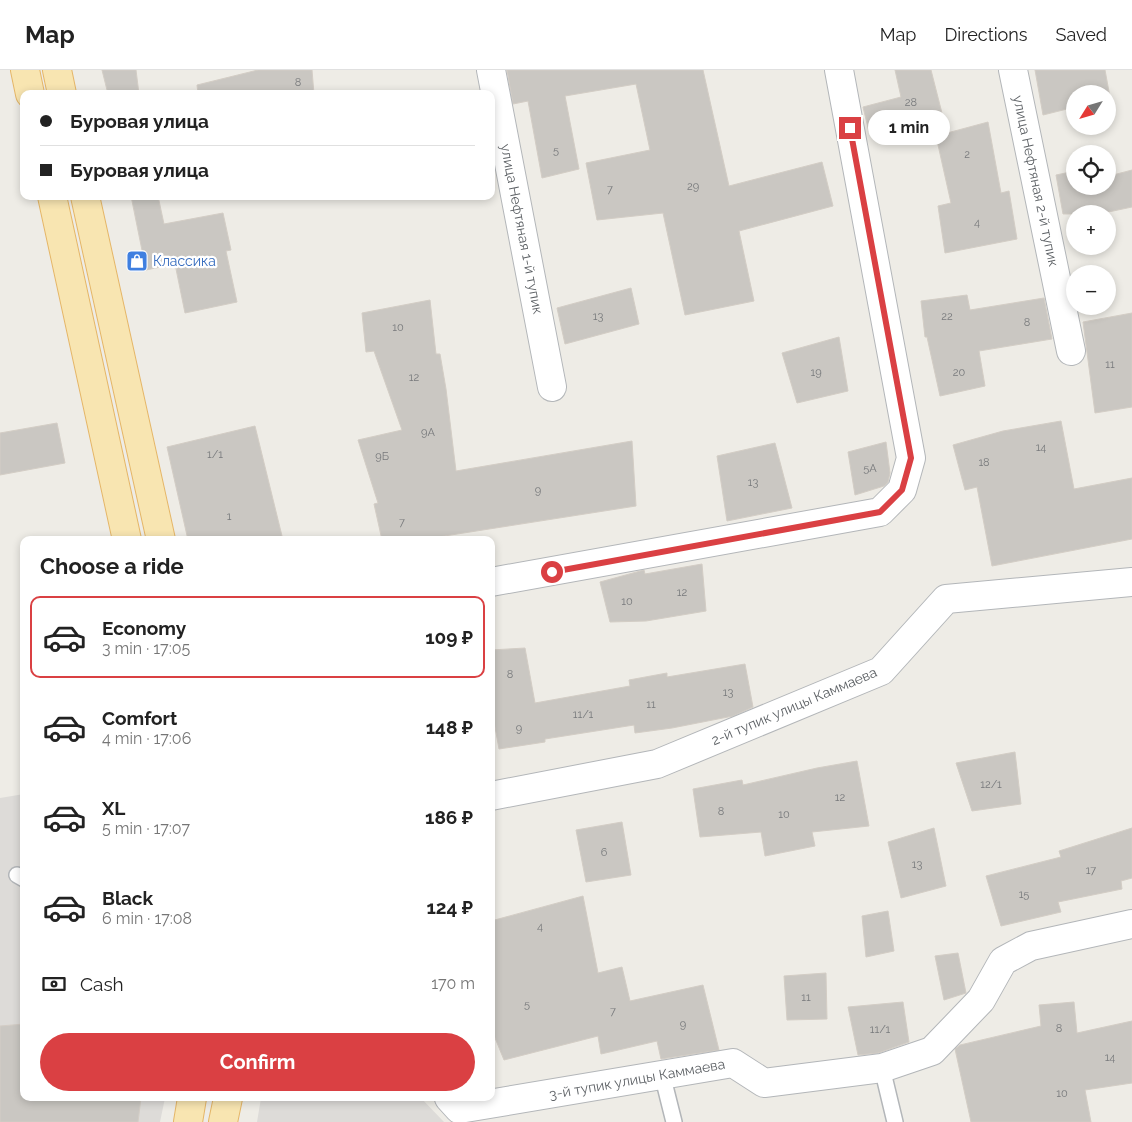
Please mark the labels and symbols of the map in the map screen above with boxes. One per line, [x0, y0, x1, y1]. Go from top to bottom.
house number: 8 [295, 76, 301, 89]
north arrow [1066, 85, 1116, 135]
street label: улица Нефтяная 2-й тупик [1010, 94, 1062, 268]
house number: 28 [905, 96, 917, 109]
callout: 1 min [868, 110, 950, 146]
route end [839, 117, 861, 139]
street label: улица Нефтяная 1-й тупик [498, 142, 546, 316]
house number: 5 [553, 144, 559, 157]
house number: 2 [964, 148, 970, 161]
house number: 29 [687, 180, 699, 193]
house number: 7 [607, 183, 613, 196]
house number: 4 [974, 216, 980, 229]
shop icon: Классика [125, 249, 149, 273]
place label: Классика [153, 253, 216, 269]
house number: 13 [593, 310, 603, 323]
house number: 22 [941, 310, 953, 323]
house number: 8 [1024, 316, 1030, 329]
house number: 10 [392, 321, 404, 334]
house number: 11 [1105, 358, 1115, 371]
house number: 19 [810, 366, 822, 379]
house number: 20 [953, 366, 965, 379]
house number: 12 [409, 371, 419, 384]
house number: 9А [421, 426, 436, 439]
house number: 14 [1036, 441, 1046, 454]
house number: 1/1 [207, 448, 223, 461]
house number: 9Б [375, 450, 389, 463]
house number: 18 [978, 456, 990, 469]
house number: 5А [863, 462, 877, 475]
house number: 13 [748, 476, 758, 489]
house number: 9 [535, 484, 541, 497]
house number: 1 [227, 510, 232, 523]
house number: 7 [399, 516, 405, 529]
route start [541, 561, 563, 583]
house number: 12 [677, 586, 687, 599]
house number: 10 [621, 595, 633, 608]
street label: 2-й тупик улицы Каммаева [709, 664, 879, 748]
house number: 8 [507, 668, 513, 681]
house number: 13 [723, 686, 733, 699]
house number: 11 [646, 698, 656, 711]
house number: 11/1 [573, 708, 594, 721]
house number: 9 [516, 722, 522, 735]
house number: 12/1 [980, 778, 1002, 791]
house number: 12 [835, 791, 845, 804]
house number: 8 [718, 805, 724, 818]
house number: 10 [778, 808, 790, 821]
house number: 6 [601, 846, 608, 859]
house number: 13 [912, 858, 922, 871]
house number: 17 [1086, 864, 1096, 877]
house number: 15 [1019, 888, 1029, 901]
house number: 4 [537, 920, 543, 933]
house number: 11 [801, 991, 811, 1004]
house number: 5 [524, 998, 530, 1011]
house number: 7 [610, 1005, 616, 1018]
house number: 9 [680, 1018, 686, 1031]
house number: 8 [1056, 1022, 1062, 1035]
house number: 11/1 [870, 1023, 891, 1036]
house number: 14 [1105, 1051, 1115, 1064]
street label: 3-й тупик улицы Каммаева [548, 1056, 726, 1102]
house number: 10 [1056, 1087, 1068, 1100]

